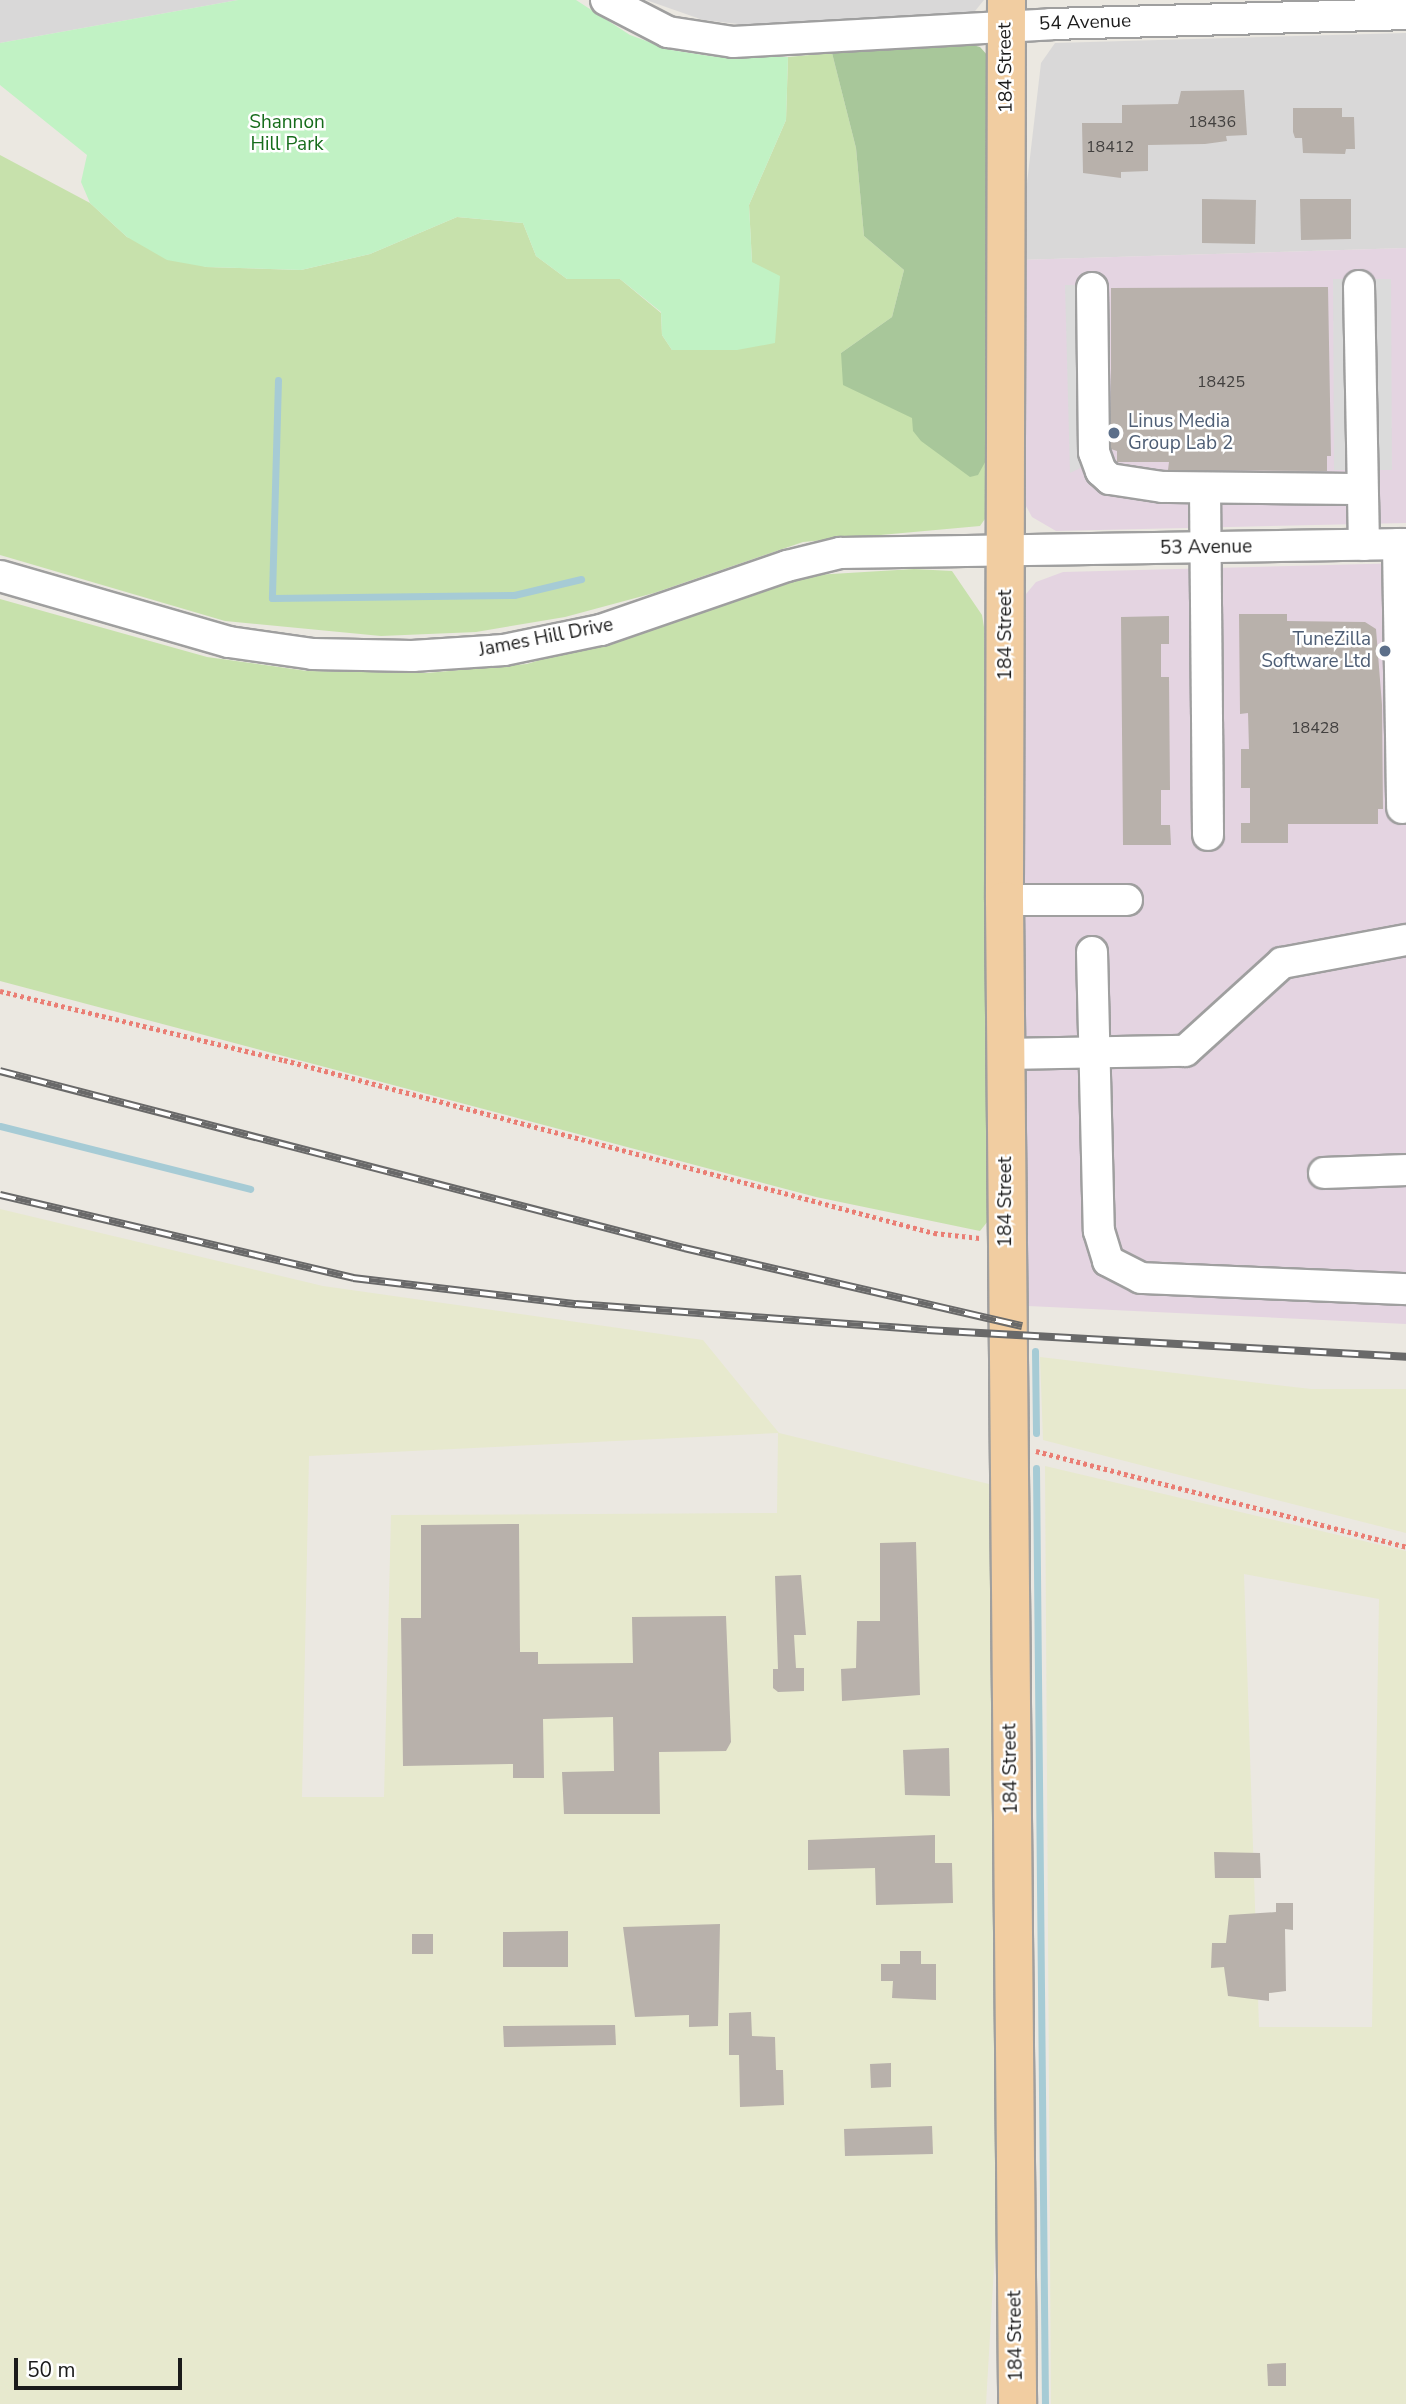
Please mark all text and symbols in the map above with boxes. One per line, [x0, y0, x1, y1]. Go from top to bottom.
street label: 54 Avenue [1038, 10, 1132, 36]
street label: 184 Street [994, 22, 1018, 114]
park label: Shannon Hill Park [249, 112, 325, 156]
house number: 18436 [1188, 112, 1236, 132]
house number: 18412 [1086, 137, 1134, 157]
house number: 18425 [1197, 372, 1245, 392]
place label: Linus Media Group Lab 2 [1128, 411, 1233, 455]
marker: Linus Media Group Lab 2 [1106, 425, 1122, 441]
street label: 53 Avenue [1160, 536, 1252, 560]
street label: 184 Street [995, 590, 1017, 680]
street label: James Hill Drive [477, 614, 615, 662]
place label: TuneZilla Software Ltd [1261, 629, 1371, 673]
marker: TuneZilla Software Ltd [1377, 643, 1393, 659]
house number: 18428 [1291, 718, 1339, 738]
street label: 184 Street [995, 1157, 1017, 1247]
street label: 184 Street [999, 1723, 1023, 1815]
street label: 184 Street [1004, 2290, 1028, 2382]
scale bar [18, 2344, 186, 2388]
text: 50 m [27, 2356, 76, 2384]

